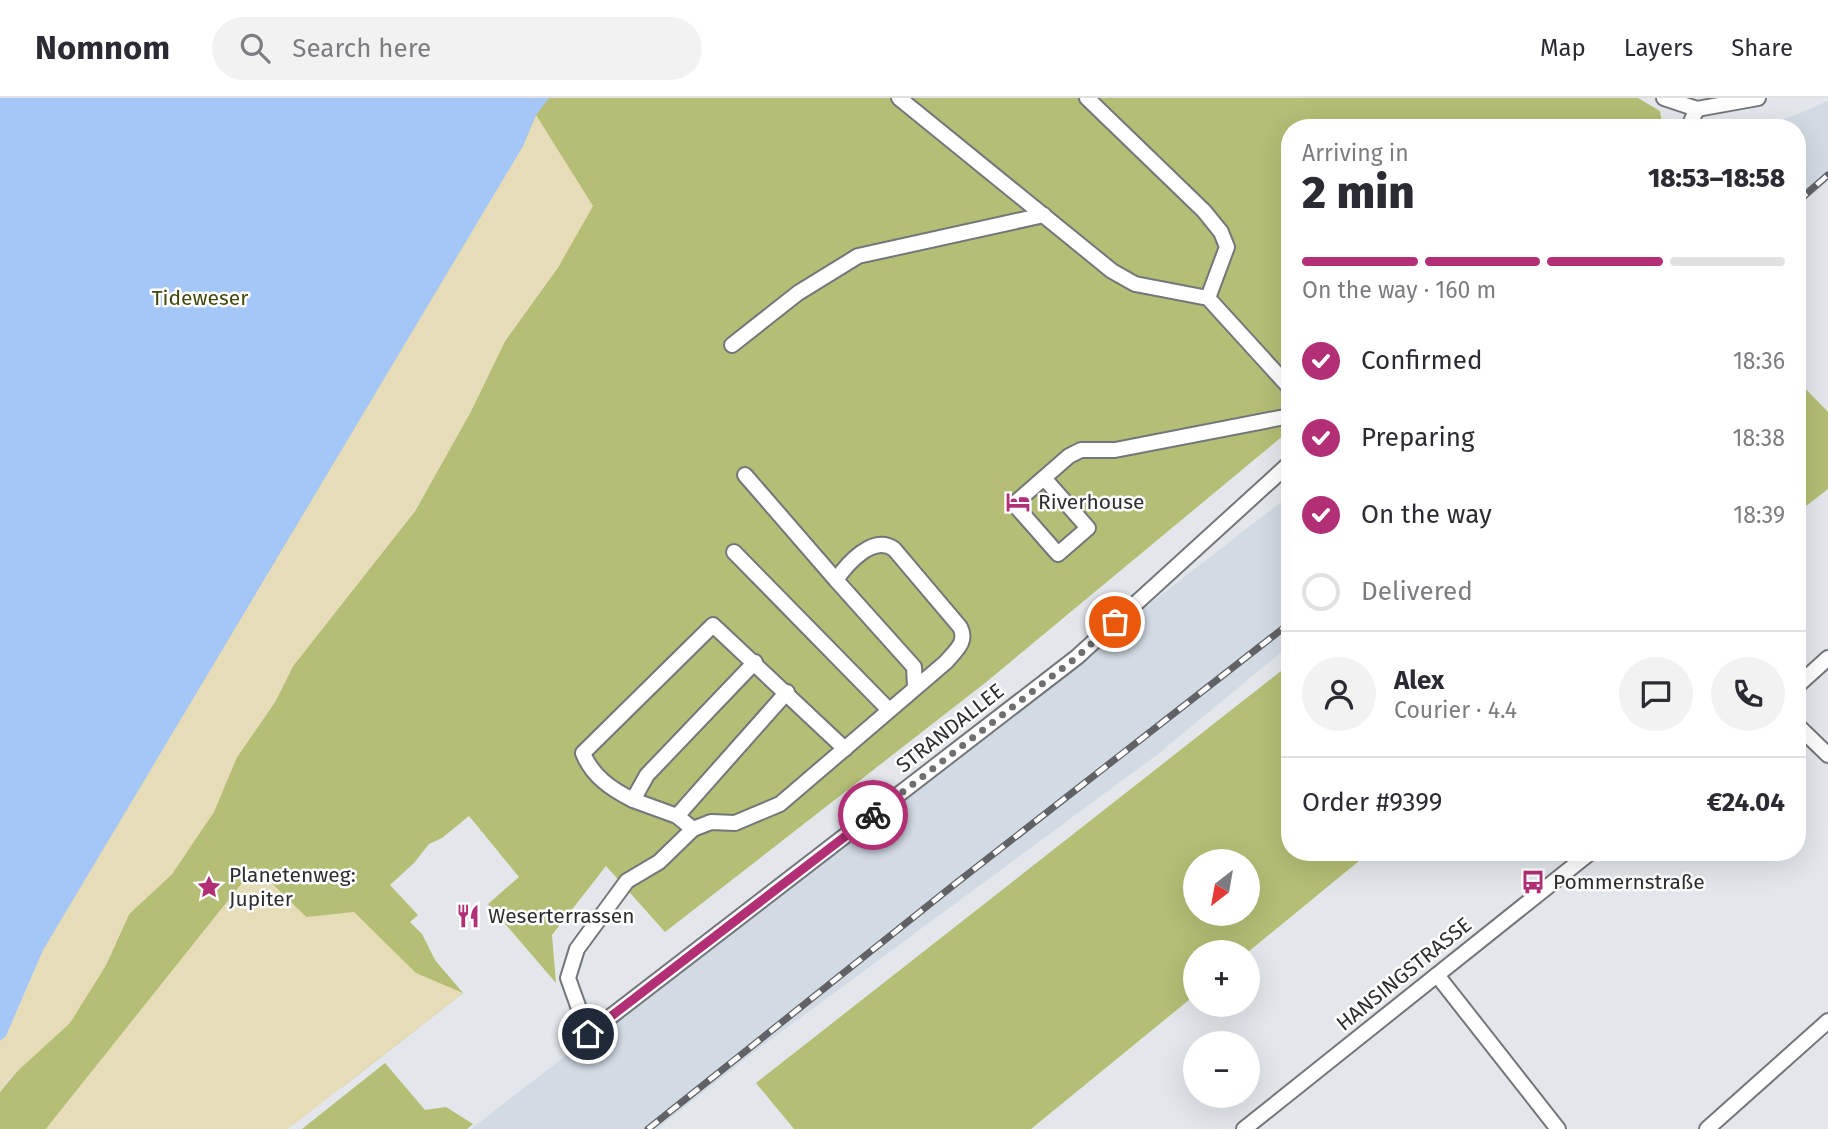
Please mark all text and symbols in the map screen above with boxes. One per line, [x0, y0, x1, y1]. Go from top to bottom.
search box [212, 17, 702, 80]
text: Nomnom [35, 28, 170, 68]
icon: search [236, 29, 274, 67]
text: Search here [292, 33, 431, 64]
text: Map [1540, 34, 1586, 62]
text: Layers [1624, 34, 1693, 62]
text: Share [1731, 34, 1793, 62]
text: Arriving in [1302, 139, 1409, 167]
text: 18:53–18:58 [1648, 163, 1785, 194]
text: 2 min [1302, 165, 1415, 220]
text: On the way · 160 m [1302, 276, 1496, 304]
park label: Tideweser [152, 285, 248, 311]
icon: check [1302, 342, 1340, 380]
text: Confirmed [1361, 345, 1482, 376]
text: 18:36 [1733, 347, 1785, 375]
icon: check [1302, 419, 1340, 457]
text: Preparing [1361, 422, 1474, 453]
text: 18:38 [1732, 424, 1785, 452]
hotel icon: Riverhouse [1004, 488, 1032, 516]
place label: Riverhouse [1038, 489, 1144, 515]
icon: check [1302, 496, 1340, 534]
text: On the way [1361, 499, 1492, 530]
text: 18:39 [1733, 501, 1785, 529]
text: Delivered [1361, 576, 1473, 607]
pin [1085, 592, 1145, 652]
icon: bag [1096, 603, 1134, 641]
button: person [1302, 657, 1376, 731]
button: chat [1619, 657, 1693, 731]
button: phone [1711, 657, 1785, 731]
text: Alex [1394, 665, 1444, 696]
street label: STRANDALLEE [891, 678, 1009, 778]
text: Courier · 4.4 [1394, 696, 1517, 724]
courier [838, 780, 908, 850]
text: Order #9399 [1302, 787, 1442, 818]
text: €24.04 [1707, 787, 1785, 818]
icon: bike [854, 796, 892, 834]
north arrow [1183, 849, 1260, 926]
map controls [1183, 849, 1260, 1108]
place label: Planetenweg: Jupiter [229, 862, 356, 912]
bus stop icon: Pommernstraße [1519, 868, 1547, 896]
place label: Pommernstraße [1553, 869, 1705, 895]
place icon: Planetenweg: Jupiter [195, 873, 223, 901]
restaurant icon: Weserterrassen [454, 902, 482, 930]
place label: Weserterrassen [488, 903, 635, 929]
street label: HANSINGSTRASSE [1331, 912, 1477, 1036]
button: + [1183, 940, 1260, 1017]
pin [558, 1004, 618, 1064]
icon: home [569, 1015, 607, 1053]
button: − [1183, 1031, 1260, 1108]

